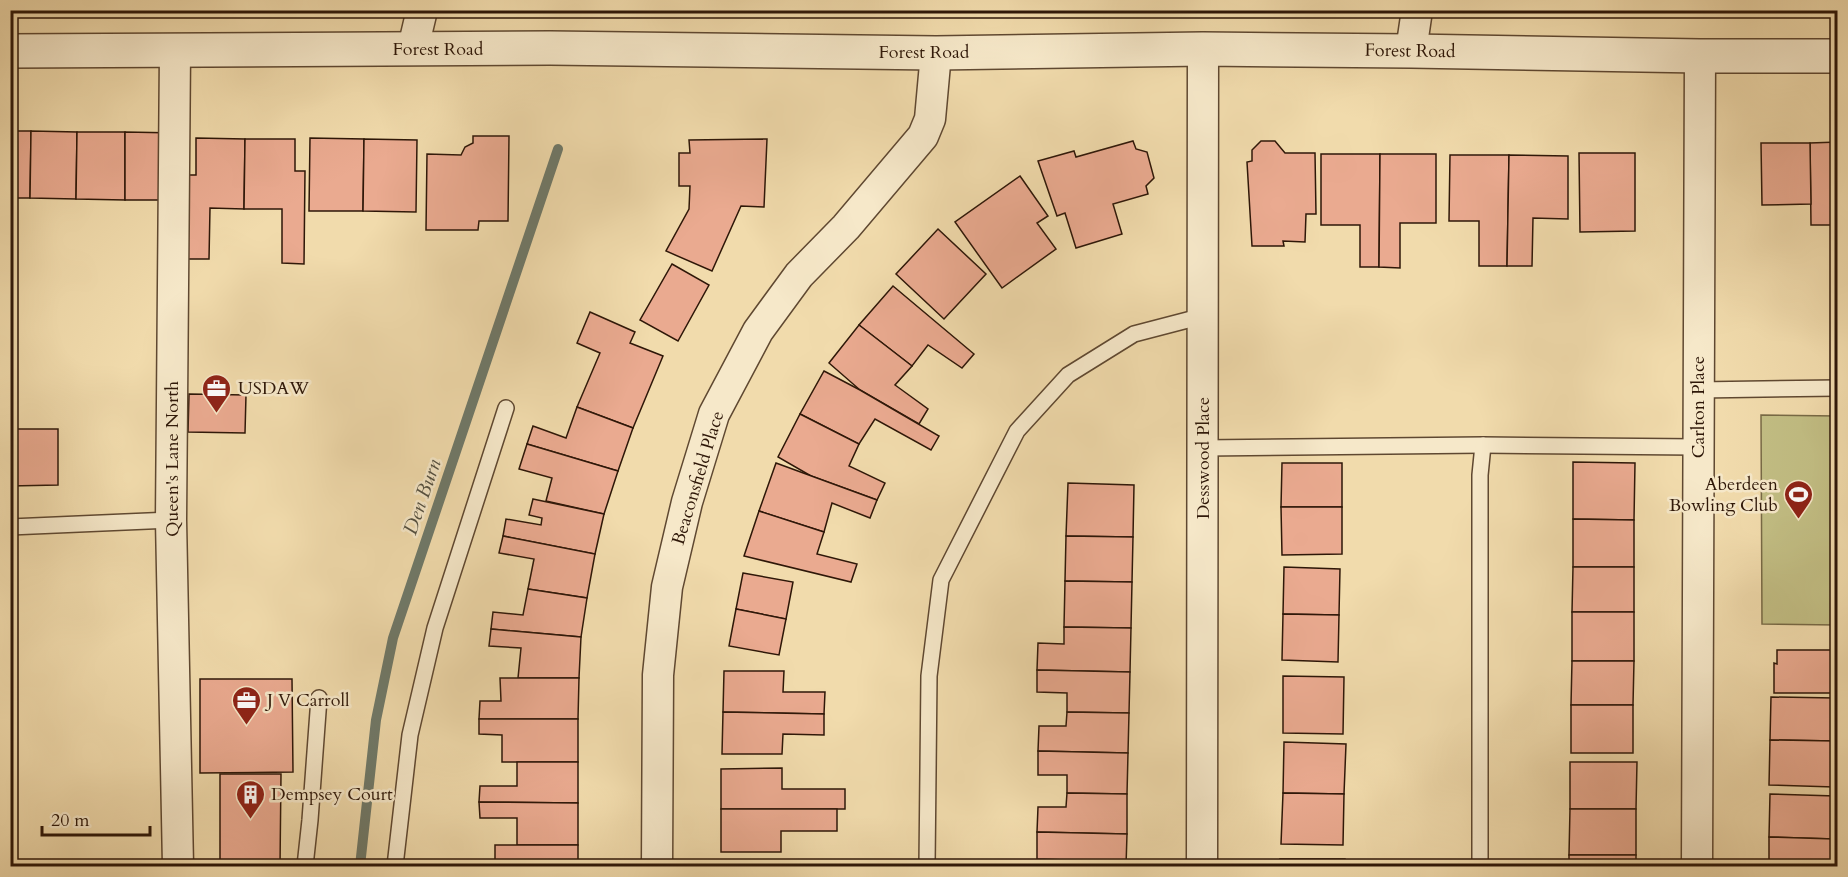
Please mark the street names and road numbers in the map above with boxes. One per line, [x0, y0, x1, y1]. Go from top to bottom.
street label: Forest Road [393, 37, 484, 62]
street label: Forest Road [1364, 38, 1456, 64]
street label: Forest Road [879, 40, 970, 65]
street label: Carlton Place [1686, 356, 1711, 458]
street label: Queen's Lane North [160, 381, 185, 537]
street label: Desswood Place [1191, 397, 1216, 519]
street label: Beaconsfield Place [666, 408, 730, 548]

